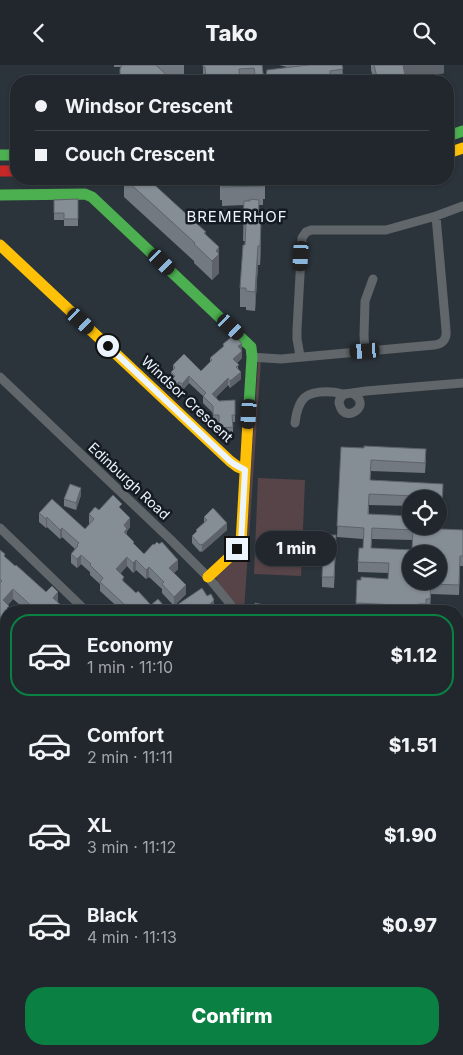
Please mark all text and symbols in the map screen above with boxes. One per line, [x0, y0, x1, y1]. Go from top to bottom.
icon: back [25, 19, 53, 47]
icon: search [410, 19, 438, 47]
text: Tako [205, 20, 258, 46]
text: Windsor Crescent [65, 95, 233, 118]
text: Couch Crescent [65, 143, 215, 166]
district label: BREMERHOF [186, 207, 288, 226]
car [292, 241, 309, 271]
car [145, 246, 178, 278]
car [64, 305, 97, 337]
car [214, 311, 247, 343]
route start [97, 335, 119, 357]
car [349, 342, 380, 360]
street label: Windsor Crescent [138, 352, 237, 446]
car [240, 399, 257, 429]
street label: Edinburgh Road [85, 439, 174, 523]
map controls [402, 490, 447, 590]
button: locate [402, 490, 447, 535]
callout: 1 min [254, 531, 337, 567]
route end [226, 538, 248, 560]
text: 1 min [276, 538, 316, 558]
button: layers [402, 545, 447, 590]
icon: car [27, 633, 72, 678]
text: Economy [87, 634, 173, 657]
text: $1.12 [391, 644, 437, 667]
text: 1 min · 11:10 [87, 657, 173, 677]
icon: car [27, 723, 72, 768]
text: Comfort [87, 724, 164, 747]
text: $1.51 [389, 734, 437, 757]
text: 2 min · 11:11 [87, 747, 173, 767]
icon: car [27, 813, 72, 858]
text: XL [87, 814, 112, 837]
text: $1.90 [384, 824, 437, 847]
text: 3 min · 11:12 [87, 837, 176, 857]
icon: car [27, 903, 72, 948]
text: Black [87, 904, 138, 927]
text: $0.97 [382, 914, 437, 937]
text: 4 min · 11:13 [87, 927, 177, 947]
button: Confirm [25, 987, 439, 1045]

